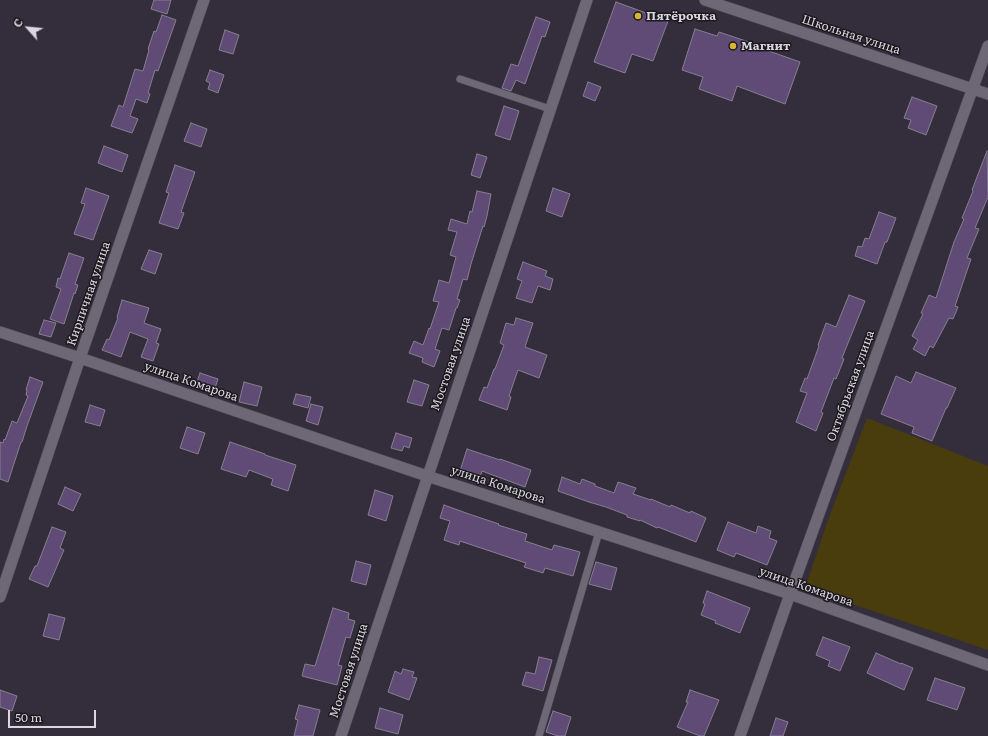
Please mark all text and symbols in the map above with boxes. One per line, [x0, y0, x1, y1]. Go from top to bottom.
north arrow [8, 8, 48, 48]
place label: Пятёрочка [646, 9, 716, 23]
marker: Пятёрочка [633, 11, 643, 21]
street label: Школьная улица [800, 12, 902, 58]
text: С [8, 15, 26, 30]
place label: Магнит [741, 39, 790, 53]
marker: Магнит [728, 41, 738, 51]
street label: Кирпичная улица [64, 240, 114, 348]
street label: Мостовая улица [428, 315, 474, 413]
street label: Октябрьская улица [824, 329, 878, 443]
street label: улица Комарова [142, 359, 240, 405]
street label: улица Комарова [449, 463, 547, 507]
street label: улица Комарова [757, 564, 855, 610]
street label: Мостовая улица [327, 622, 371, 720]
scale bar [10, 702, 98, 728]
text: 50 m [15, 708, 42, 726]

